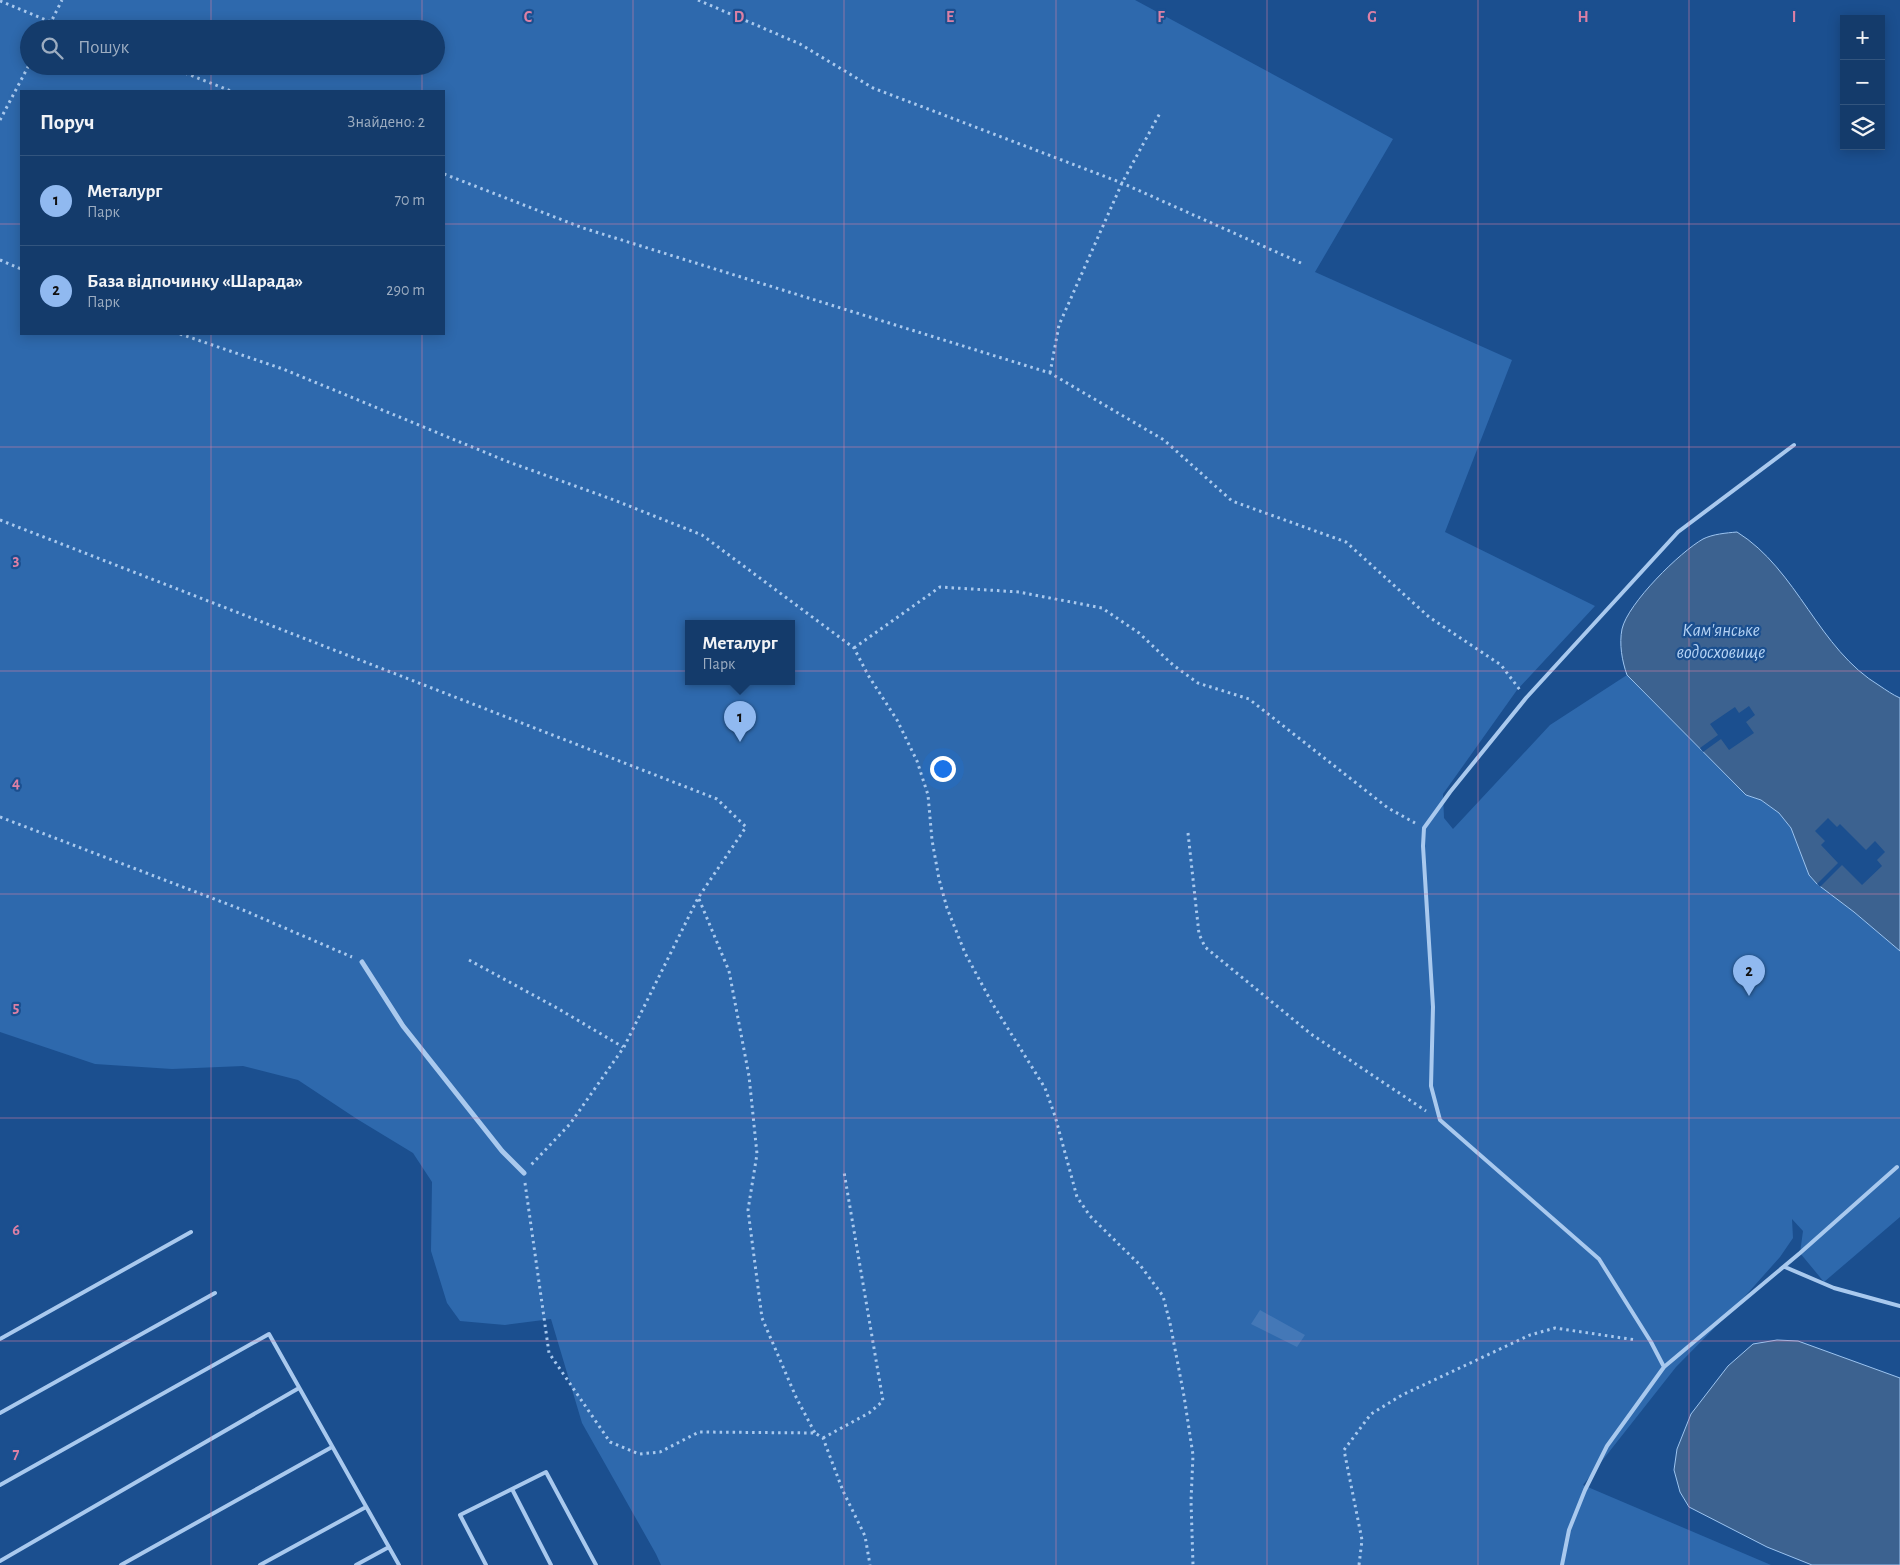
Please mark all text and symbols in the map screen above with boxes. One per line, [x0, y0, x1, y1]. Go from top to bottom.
text: C [524, 9, 533, 25]
text: D [734, 9, 745, 25]
text: E [946, 9, 954, 25]
text: F [1157, 9, 1165, 25]
text: G [1367, 9, 1377, 25]
text: H [1577, 9, 1589, 25]
text: I [1792, 9, 1796, 25]
map controls [1840, 15, 1885, 150]
button: + [1840, 15, 1885, 60]
search box [20, 20, 445, 75]
icon: search [38, 34, 66, 62]
text: Пошук [78, 38, 129, 57]
button: − [1840, 60, 1885, 105]
button: layers [1840, 105, 1885, 150]
text: Поруч [40, 112, 94, 133]
text: Знайдено: 2 [347, 114, 425, 130]
text: Металург [87, 182, 162, 201]
text: 1 [53, 192, 59, 208]
text: 70 m [394, 192, 425, 208]
text: Парк [87, 204, 120, 220]
text: База відпочинку «Шарада» [87, 272, 303, 291]
text: 2 [52, 282, 60, 298]
text: 290 m [386, 282, 425, 298]
text: Парк [87, 294, 120, 310]
text: 3 [13, 552, 20, 568]
popup [685, 620, 795, 685]
water label: Кам'янське водосховище [1677, 621, 1765, 662]
text: Металург [702, 634, 778, 653]
text: Парк [702, 656, 735, 672]
pin: 1 [724, 701, 756, 742]
your location [930, 756, 956, 782]
text: 4 [12, 775, 20, 791]
pin: 2 [1733, 955, 1765, 996]
text: 5 [13, 999, 20, 1015]
text: 6 [12, 1222, 20, 1238]
text: 7 [13, 1446, 20, 1462]

